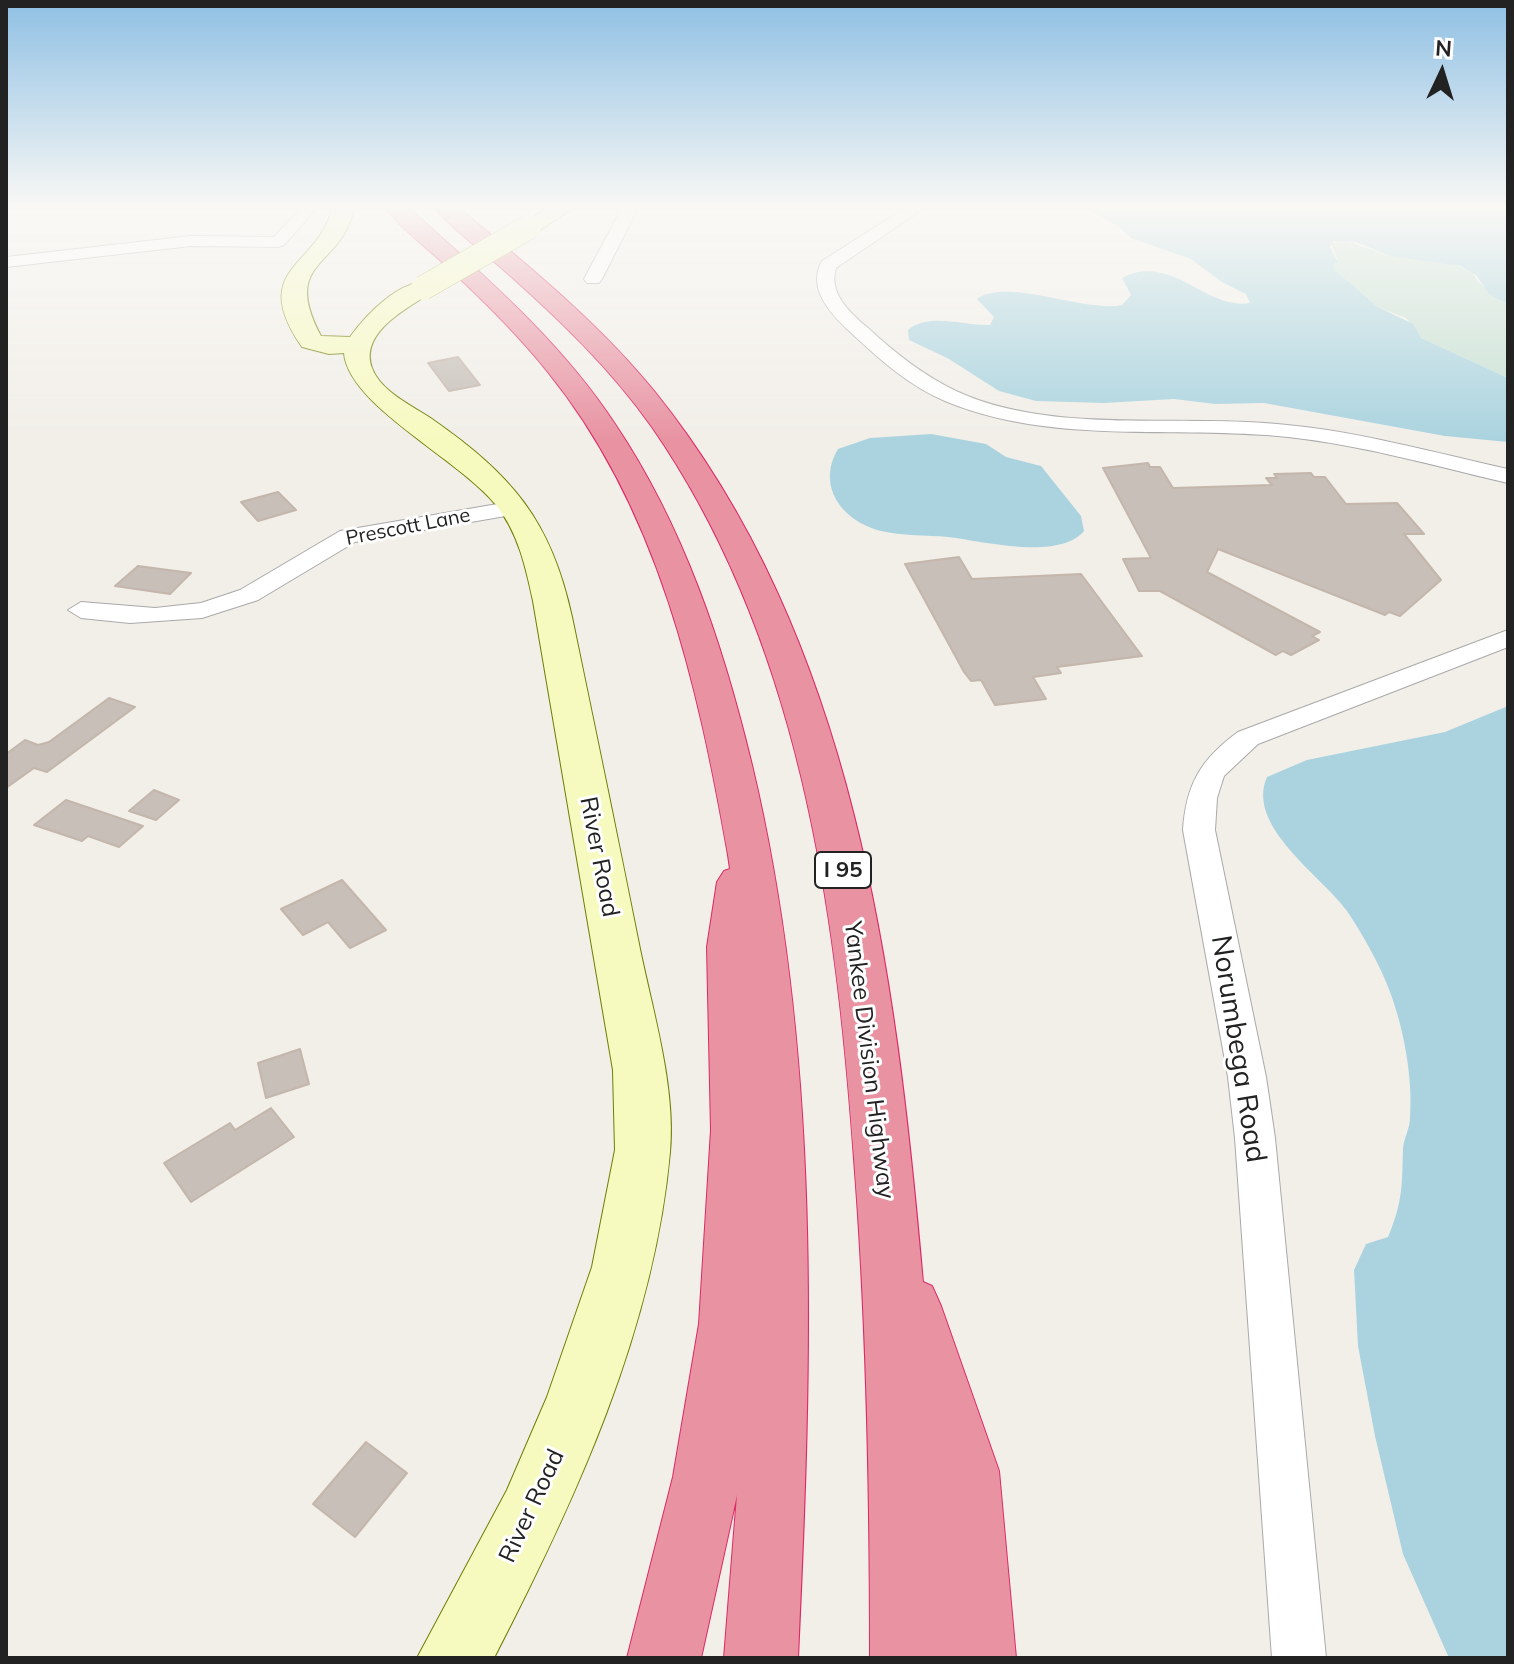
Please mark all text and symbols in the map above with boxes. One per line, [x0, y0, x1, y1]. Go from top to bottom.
north arrow [1402, 32, 1482, 112]
text: N [1434, 34, 1453, 63]
street label: Prescott Lane [344, 503, 472, 551]
street label: River Road [573, 794, 625, 920]
road number: I 95 [815, 852, 871, 888]
street label: Yankee Division Highway [838, 920, 900, 1200]
street label: Norumbega Road [1203, 933, 1273, 1165]
street label: River Road [493, 1445, 571, 1567]

